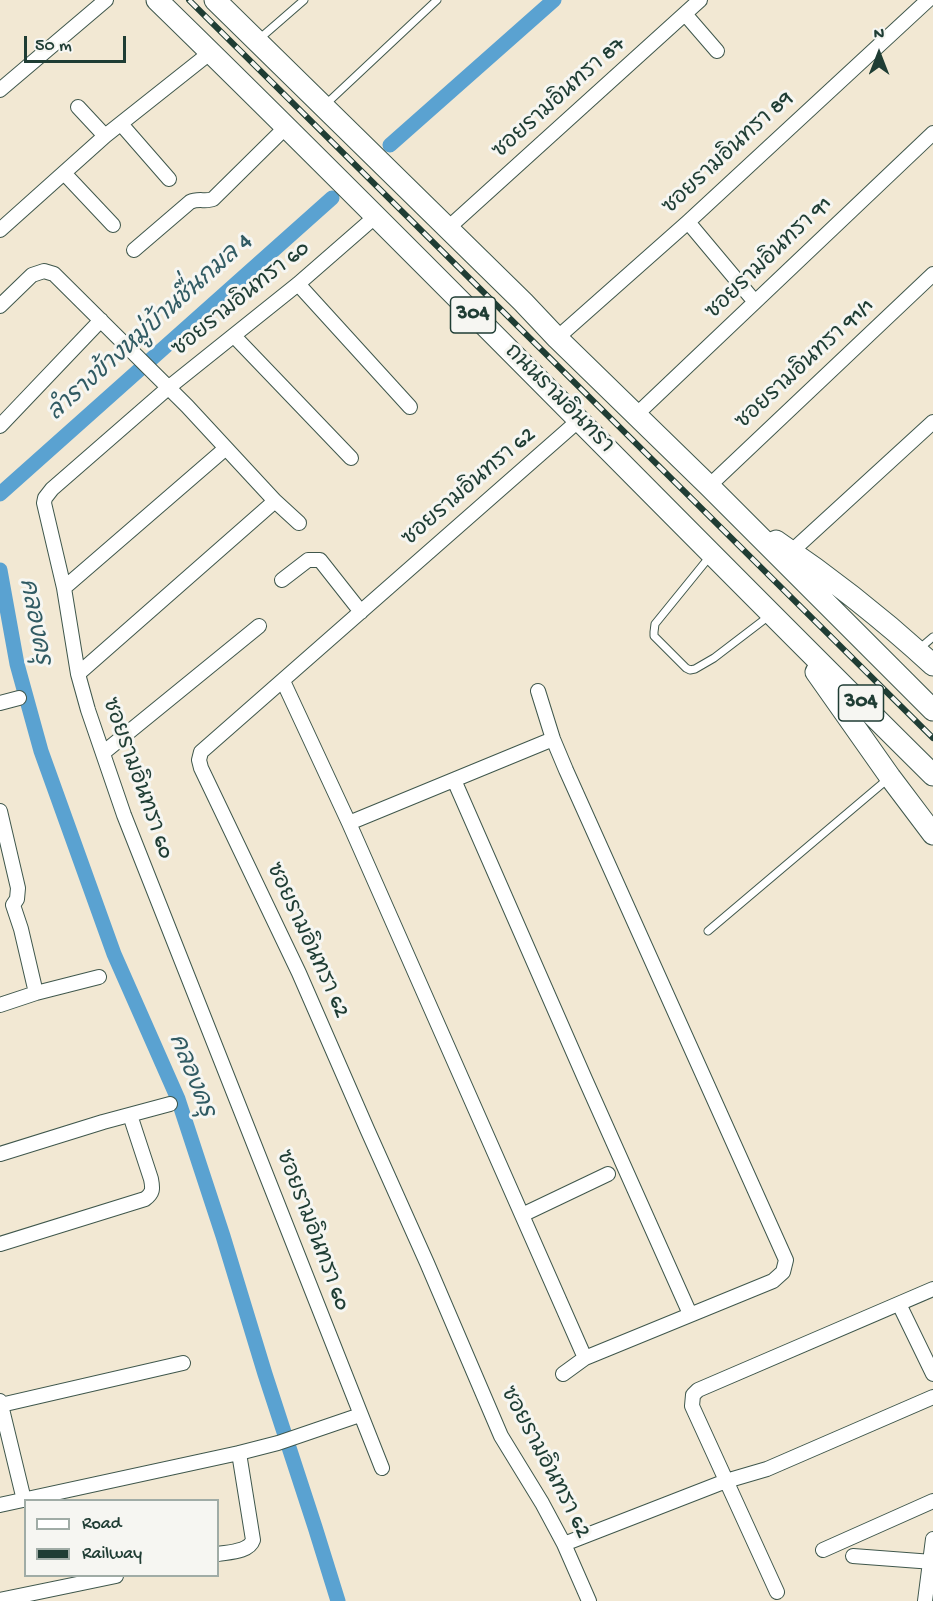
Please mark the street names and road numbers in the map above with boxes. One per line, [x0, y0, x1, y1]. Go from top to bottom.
street label: ซอยรามอินทรา 87 [488, 33, 632, 165]
street label: ซอยรามอินทรา 89 [658, 87, 800, 221]
street label: ซอยรามอินทรา 91 [701, 192, 839, 326]
street label: ซอยรามอินทรา 60 [168, 236, 316, 364]
street label: ซอยรามอินทรา 91/1 [731, 294, 881, 436]
road number: 304 [450, 297, 496, 333]
street label: ถนนรามอินทรา [498, 340, 618, 460]
street label: ซอยรามอินทรา 62 [398, 423, 542, 553]
road number: 304 [838, 685, 884, 721]
street label: ซอยรามอินทรา 60 [95, 695, 177, 863]
street label: ซอยรามอินทรา 62 [259, 859, 353, 1023]
street label: ซอยรามอินทรา 60 [268, 1147, 354, 1315]
street label: ซอยรามอินทรา 62 [493, 1383, 595, 1543]

